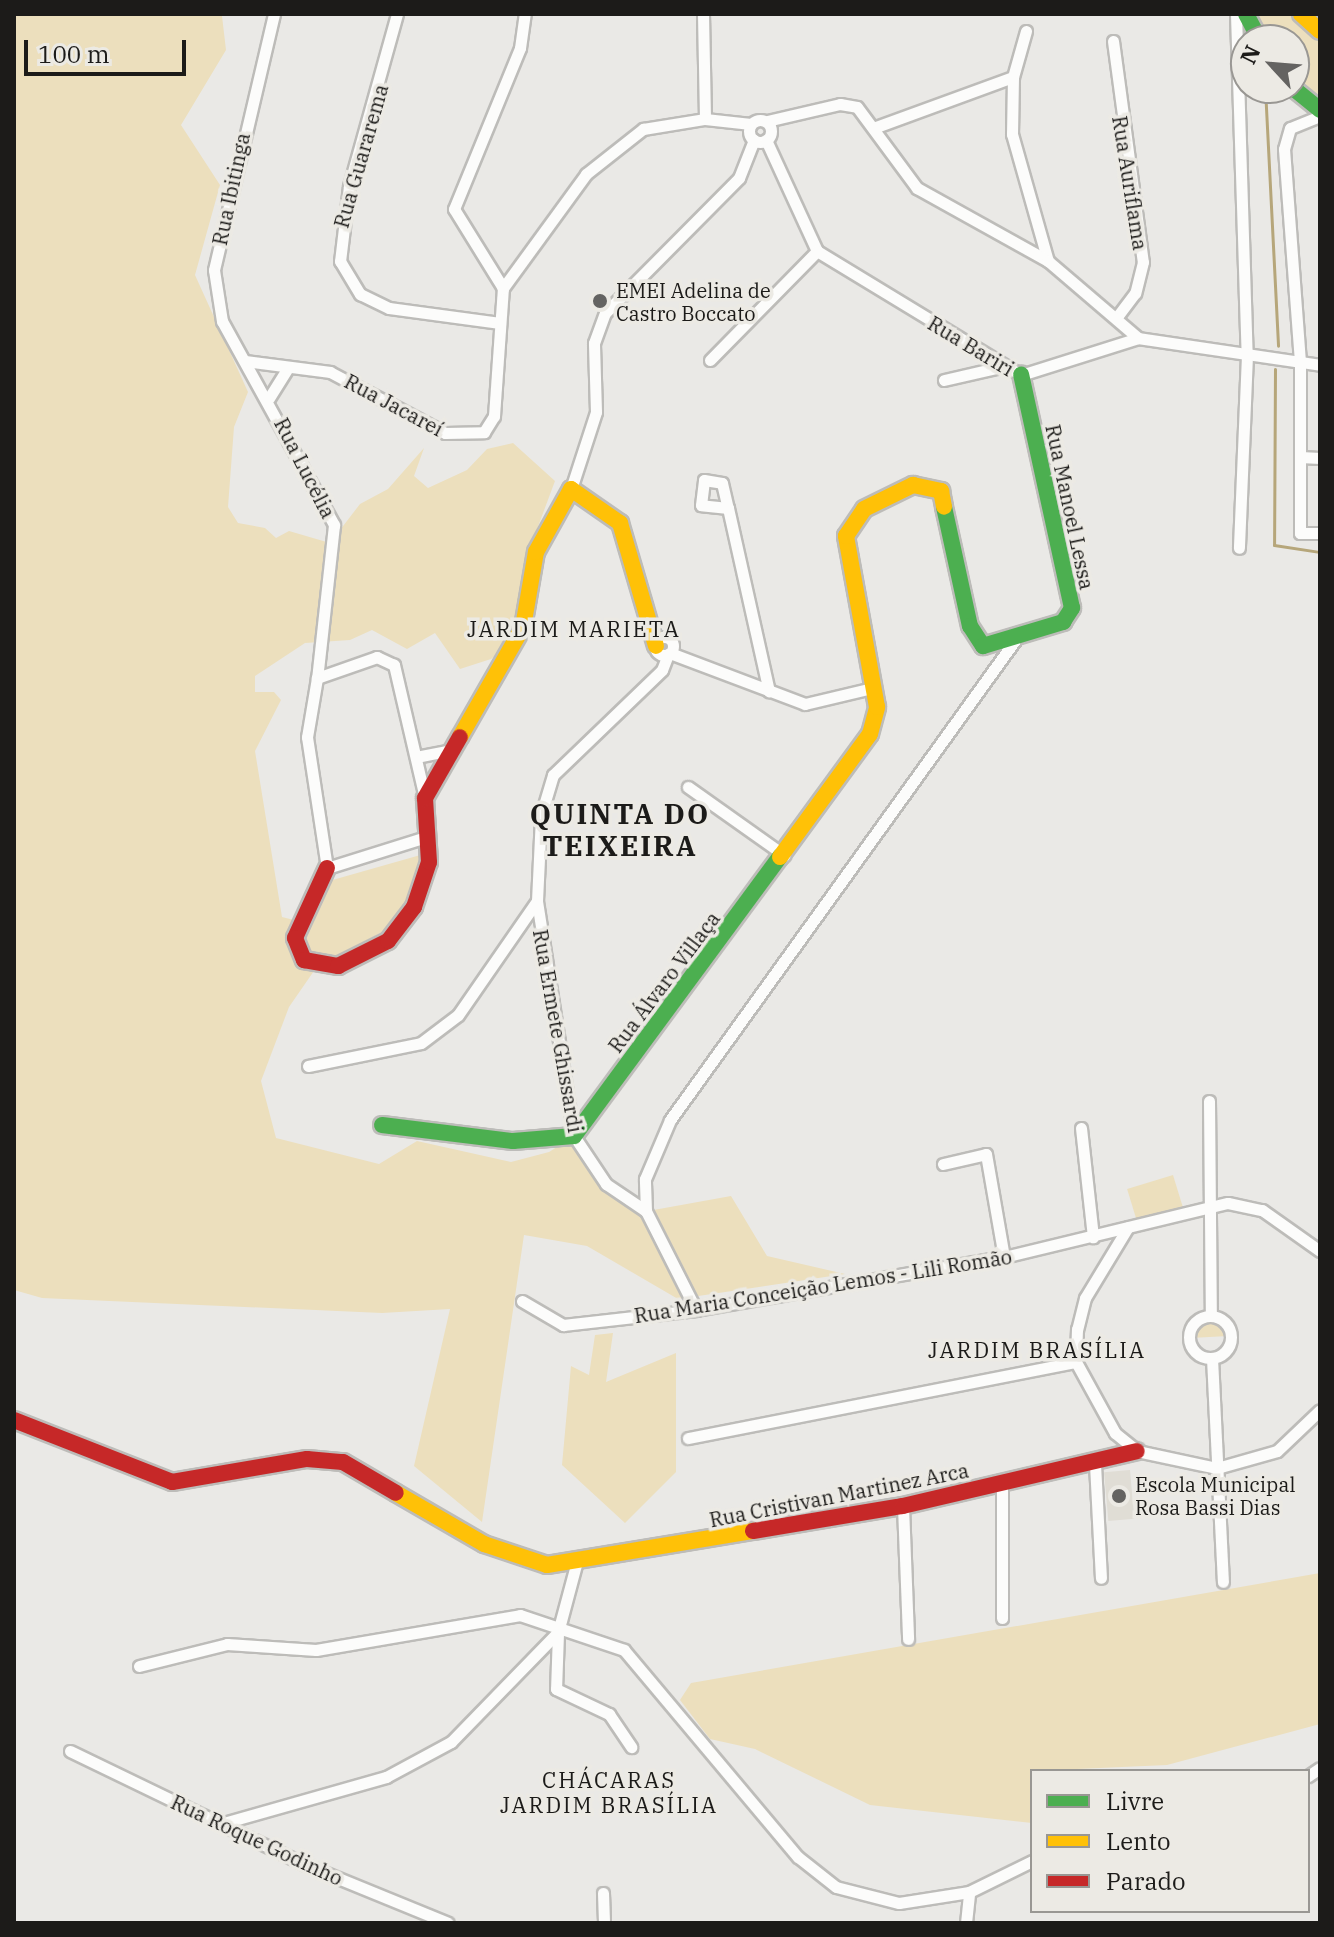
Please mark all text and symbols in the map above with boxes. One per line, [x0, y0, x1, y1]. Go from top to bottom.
scale bar [28, 24, 190, 74]
north arrow [1230, 24, 1310, 104]
text: 100 m [38, 38, 110, 70]
text: N [1233, 40, 1267, 68]
street label: Rua Guararema [329, 81, 393, 231]
street label: Rua Auriflama [1108, 114, 1152, 252]
street label: Rua Ibitinga [207, 131, 255, 247]
place label: EMEI Adelina de Castro Boccato [616, 278, 771, 325]
marker: EMEI Adelina de Castro Boccato [591, 292, 609, 310]
street label: Rua Bariri [924, 311, 1018, 381]
street label: Rua Jacareí [341, 369, 447, 441]
street label: Rua Lucélia [269, 414, 341, 522]
street label: Rua Manoel Lessa [1041, 422, 1099, 592]
district label: JARDIM MARIETA [467, 616, 681, 642]
district label: QUINTA DO TEIXEIRA [530, 797, 710, 863]
street label: Rua Álvaro Villaça [603, 907, 725, 1057]
street label: Rua Ermete Ghissardi [528, 927, 588, 1135]
street label: Rua Maria Conceição Lemos - Lili Romão [632, 1244, 1014, 1328]
district label: JARDIM BRASÍLIA [928, 1337, 1146, 1363]
street label: Rua Cristivan Martinez Arca [707, 1458, 971, 1532]
place label: Escola Municipal Rosa Bassi Dias [1135, 1472, 1295, 1519]
marker: Escola Municipal Rosa Bassi Dias [1110, 1487, 1128, 1505]
district label: CHÁCARAS JARDIM BRASÍLIA [500, 1766, 718, 1818]
legend [1030, 1769, 1310, 1913]
text: Livre [1106, 1785, 1164, 1817]
street label: Rua Roque Godinho [167, 1790, 347, 1890]
text: Lento [1106, 1825, 1170, 1857]
text: Parado [1106, 1865, 1186, 1897]

